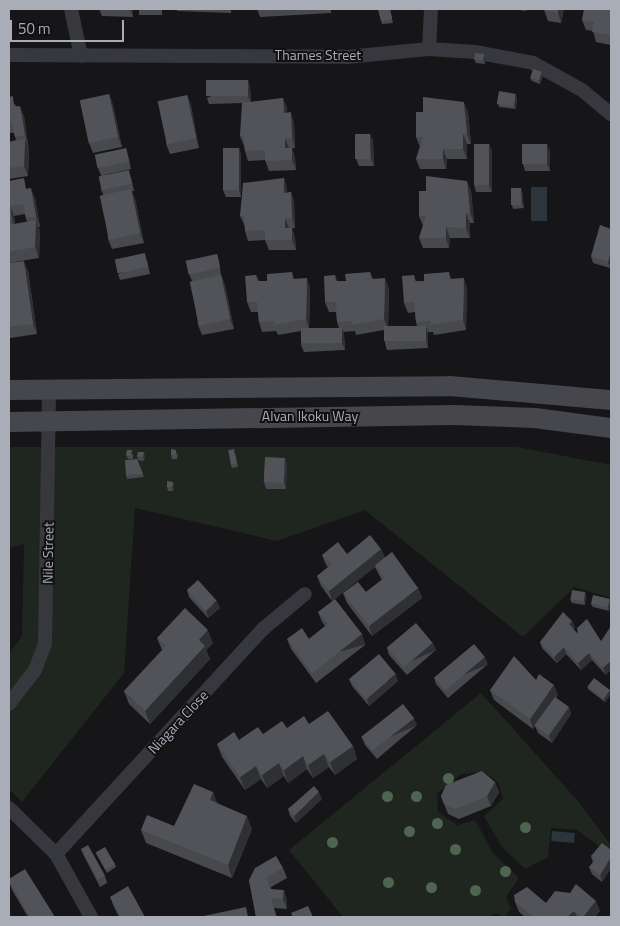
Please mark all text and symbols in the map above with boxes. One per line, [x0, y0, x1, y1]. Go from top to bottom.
scale bar [12, 10, 126, 42]
text: 50 m [18, 17, 51, 40]
street label: Thames Street [275, 47, 361, 63]
street label: Alvan Ikoku Way [262, 408, 358, 424]
street label: Nile Street [39, 522, 57, 584]
street label: Niagara Close [144, 687, 212, 757]

